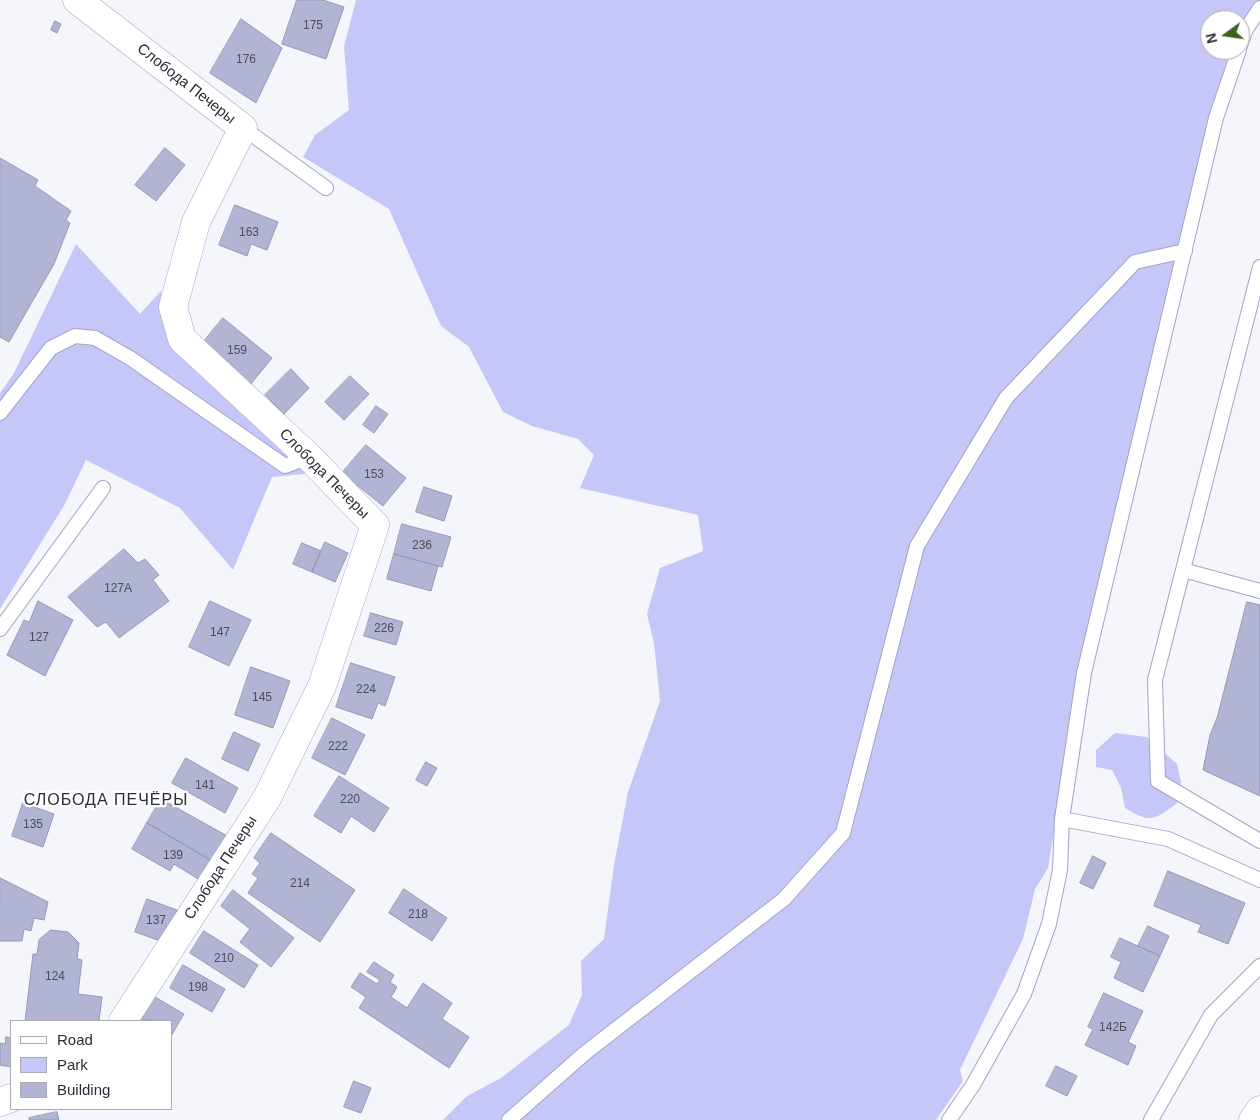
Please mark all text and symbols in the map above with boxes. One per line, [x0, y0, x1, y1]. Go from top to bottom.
north arrow [1200, 10, 1250, 60]
house number: 175 [303, 19, 323, 33]
text: N [1202, 32, 1220, 45]
street label: Слобода Печеры [133, 40, 239, 128]
house number: 176 [236, 53, 256, 67]
house number: 163 [239, 226, 259, 240]
house number: 159 [227, 344, 247, 358]
street label: Слобода Печеры [275, 425, 373, 523]
house number: 153 [364, 468, 384, 482]
house number: 236 [412, 539, 432, 553]
house number: 127А [104, 582, 132, 596]
house number: 226 [374, 622, 394, 636]
house number: 147 [210, 626, 230, 640]
house number: 127 [29, 631, 49, 645]
house number: 224 [356, 683, 376, 697]
house number: 145 [252, 691, 272, 705]
house number: 222 [328, 740, 348, 754]
house number: 141 [195, 779, 215, 793]
district label: СЛОБОДА ПЕЧЁРЫ [22, 791, 190, 811]
house number: 220 [340, 793, 360, 807]
street label: Слобода Печеры [181, 813, 261, 923]
house number: 135 [23, 818, 43, 832]
house number: 139 [163, 849, 183, 863]
house number: 214 [290, 877, 310, 891]
house number: 218 [408, 908, 428, 922]
house number: 137 [146, 914, 166, 928]
house number: 210 [214, 952, 234, 966]
house number: 124 [45, 970, 65, 984]
house number: 198 [188, 981, 208, 995]
legend [10, 1020, 172, 1110]
house number: 142Б [1099, 1021, 1127, 1035]
text: Road [57, 1031, 93, 1048]
text: Park [57, 1056, 88, 1073]
text: Building [57, 1081, 110, 1098]

